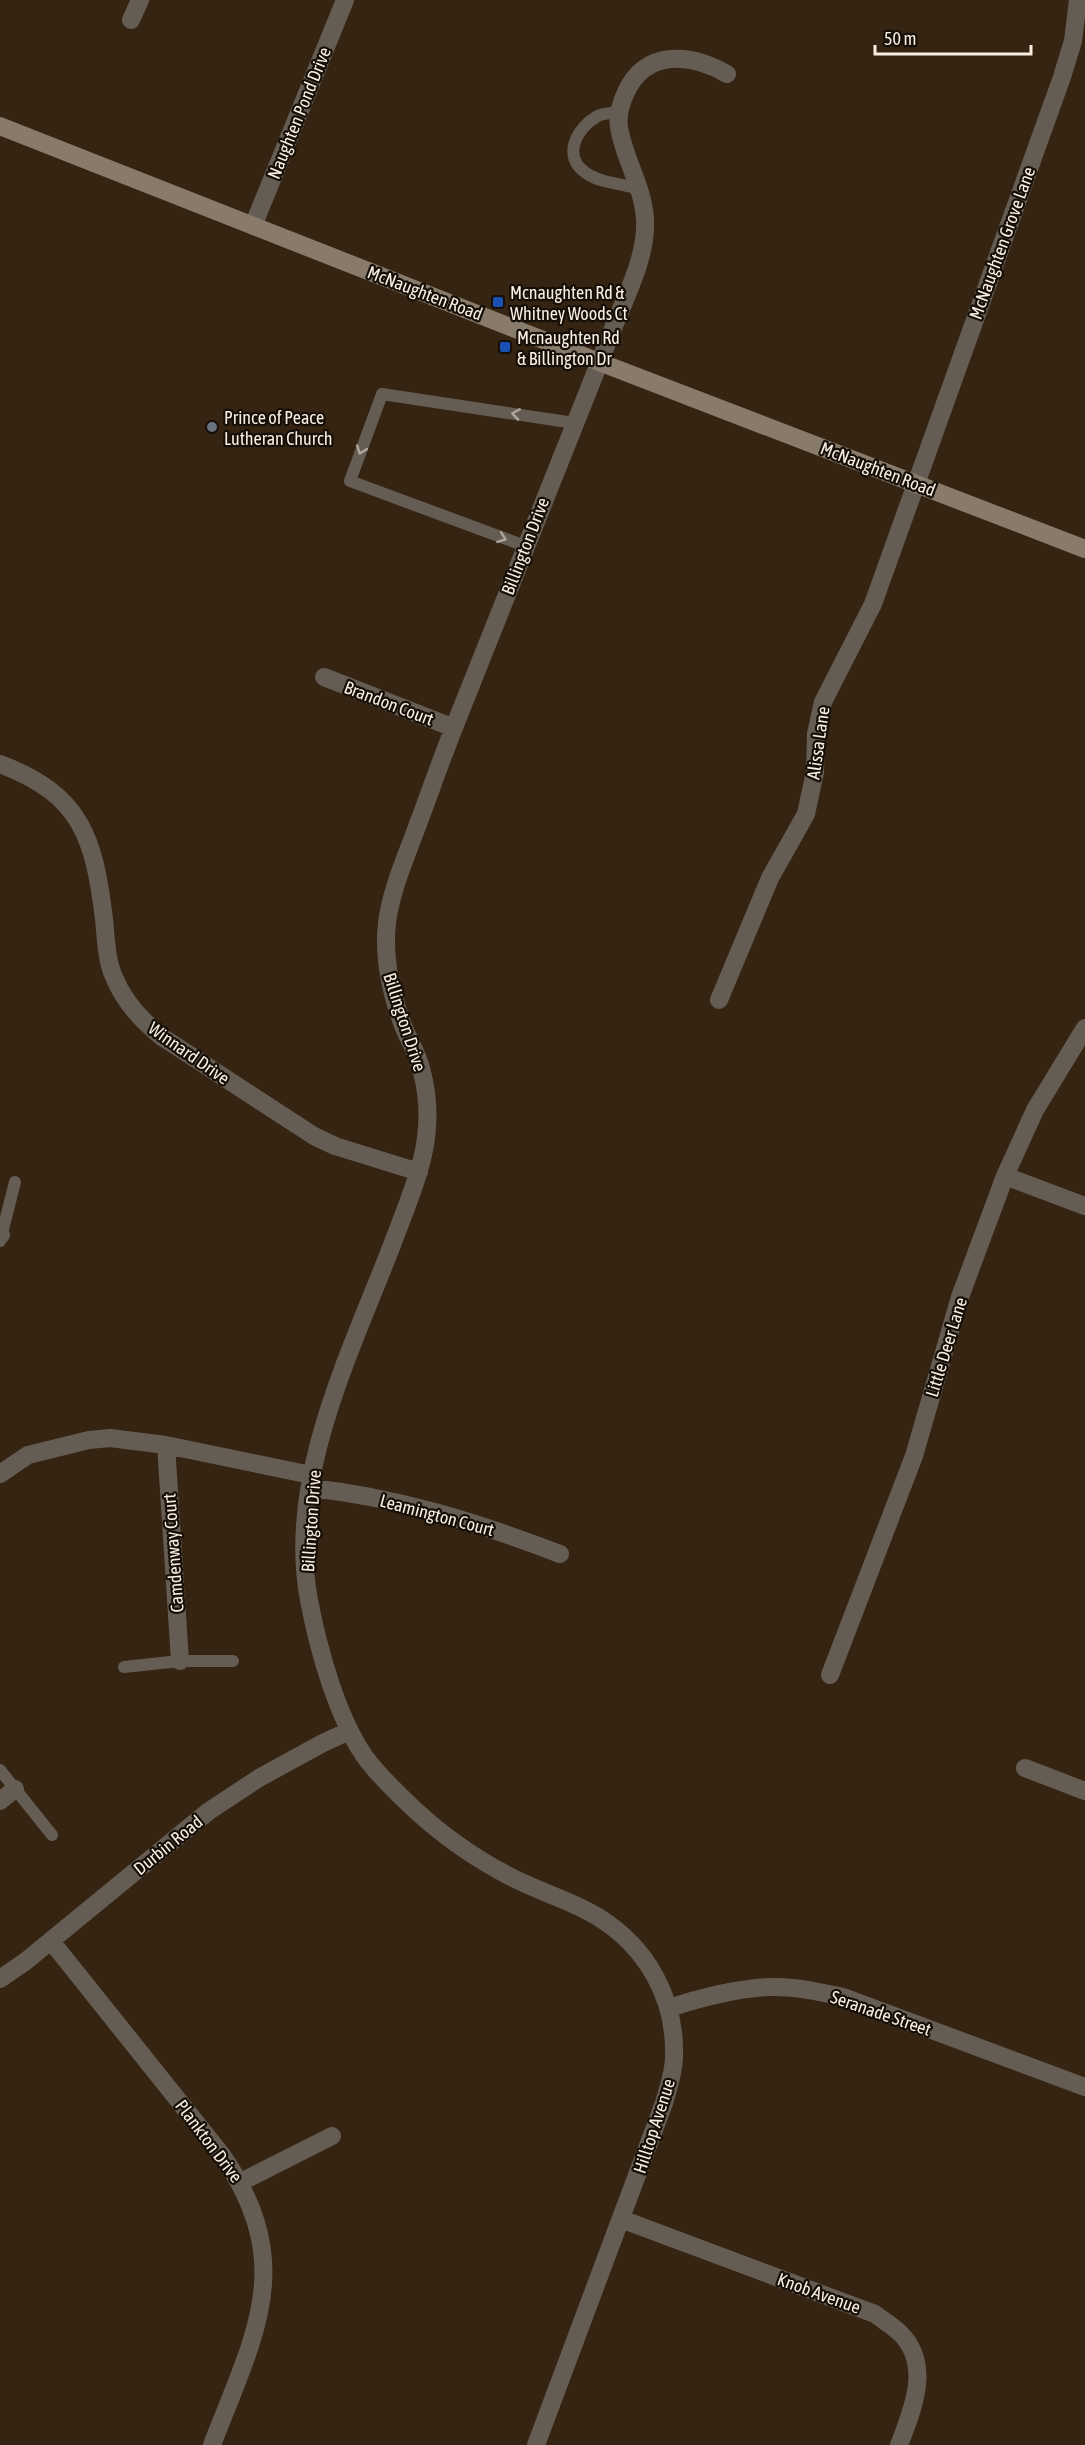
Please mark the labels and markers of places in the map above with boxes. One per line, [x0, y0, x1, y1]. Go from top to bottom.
place label: Mcnaughten Rd & Whitney Woods Ct [510, 282, 628, 324]
marker: Mcnaughten Rd & Whitney Woods Ct [491, 295, 505, 309]
place label: Mcnaughten Rd & Billington Dr [517, 327, 620, 369]
marker: Mcnaughten Rd & Billington Dr [498, 340, 512, 354]
place label: Prince of Peace Lutheran Church [224, 407, 333, 449]
marker: Prince of Peace Lutheran Church [205, 420, 219, 434]

